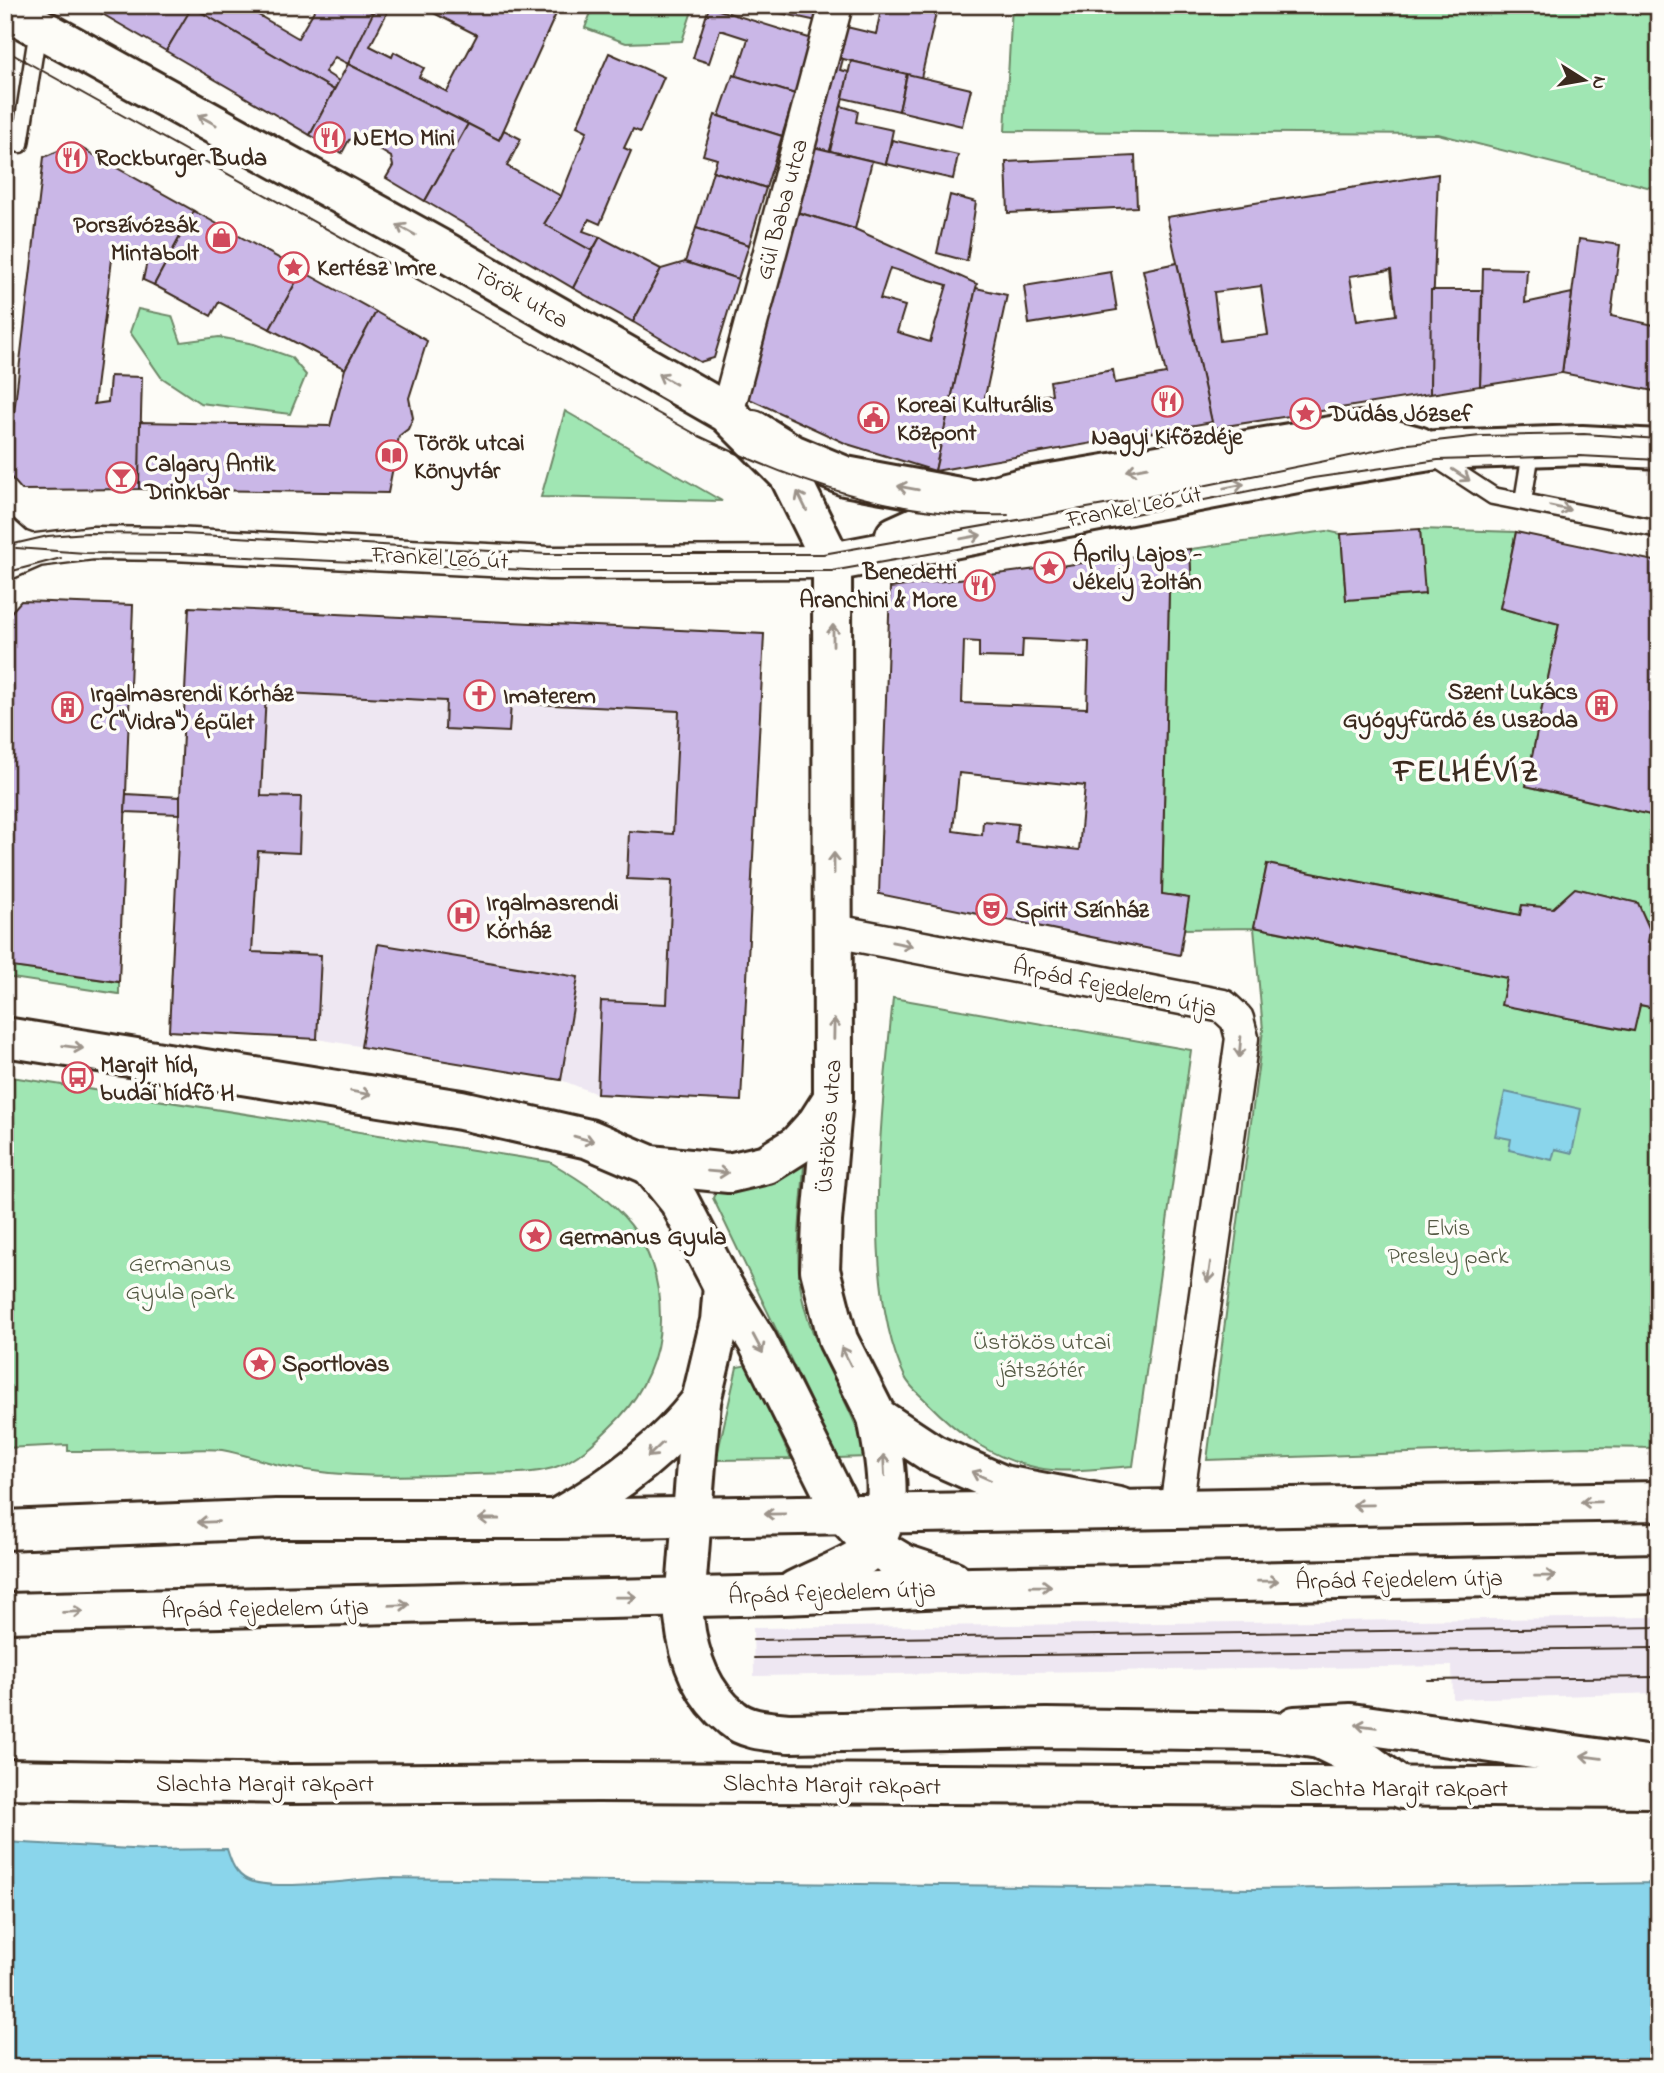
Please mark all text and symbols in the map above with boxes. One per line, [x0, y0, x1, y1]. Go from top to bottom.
north arrow [1548, 46, 1618, 116]
text: N [1584, 74, 1613, 92]
one-way arrow [197, 113, 217, 127]
restaurant icon: NEMO Mini [313, 120, 347, 154]
place label: NEMO Mini [353, 122, 455, 157]
street label: Gül Baba utca [748, 135, 819, 284]
restaurant icon: Rockburger Buda [55, 140, 89, 174]
place label: Rockburger Buda [95, 142, 267, 178]
place label: Porszívózsák Mintabolt [73, 209, 200, 272]
shop icon: Porszívózsák Mintabolt [205, 221, 239, 255]
one-way arrow [396, 223, 416, 237]
place icon: Kertész Imre [277, 250, 311, 284]
place label: Kertész Imre [317, 252, 438, 287]
street label: Török utca [465, 255, 575, 339]
one-way arrow [658, 372, 678, 386]
restaurant icon: Nagyi Kifőzdéje [1150, 385, 1184, 419]
place label: Koreai Kulturális Központ [897, 389, 1054, 452]
place icon: Dudás József [1289, 396, 1323, 430]
place label: Dudás József [1328, 398, 1473, 433]
public building icon: Koreai Kulturális Központ [857, 401, 891, 435]
place label: Nagyi Kifőzdéje [1091, 421, 1244, 457]
place label: Török utcai Könyvtár [414, 427, 525, 491]
library icon: Török utcai Könyvtár [374, 439, 408, 473]
place label: Calgary Antik Drinkbar [144, 448, 276, 511]
bar icon: Calgary Antik Drinkbar [105, 460, 139, 494]
one-way arrow [1126, 463, 1149, 476]
one-way arrow [1451, 469, 1471, 483]
street label: Frankel Leó út [1063, 478, 1205, 539]
one-way arrow [1222, 478, 1245, 492]
one-way arrow [897, 481, 920, 494]
one-way arrow [794, 491, 808, 512]
one-way arrow [1548, 502, 1571, 516]
one-way arrow [959, 530, 982, 543]
street label: Frankel Leó út [370, 538, 509, 581]
place label: Áprily Lajos - Jékely Zoltán [1073, 538, 1202, 602]
place icon: Áprily Lajos - Jékely Zoltán [1033, 550, 1067, 584]
place label: Benedetti Aranchini & More [799, 556, 958, 619]
restaurant icon: Benedetti Aranchini & More [963, 568, 997, 602]
one-way arrow [826, 624, 839, 647]
place label: Szent Lukács Gyógyfürdő és Uszoda [1343, 676, 1578, 740]
place label: Irgalmasrendi Kórház C ("Vidra") épület [90, 678, 295, 741]
church icon: Imaterem [463, 678, 497, 712]
place label: Imaterem [503, 680, 596, 715]
building icon: Szent Lukács Gyógyfürdő és Uszoda [1584, 688, 1618, 722]
building icon: Irgalmasrendi Kórház C ("Vidra") épület [50, 690, 84, 724]
district label: FELHÉVÍZ [1392, 750, 1540, 797]
one-way arrow [827, 852, 841, 875]
place label: Irgalmasrendi Kórház [486, 887, 619, 950]
theatre icon: Spirit Színház [975, 892, 1009, 926]
place label: Spirit Színház [1015, 894, 1150, 929]
hospital icon: Irgalmasrendi Kórház [446, 899, 480, 933]
one-way arrow [890, 938, 913, 951]
street label: Árpád fejedelem útja [1009, 951, 1220, 1028]
one-way arrow [827, 1018, 841, 1041]
one-way arrow [1233, 1035, 1246, 1058]
one-way arrow [61, 1041, 84, 1054]
place label: Margit híd, budai hídfő H [100, 1049, 234, 1112]
street label: Üstökös utca [808, 1058, 853, 1194]
bus stop icon: Margit híd, budai hídfő H [60, 1061, 94, 1095]
one-way arrow [349, 1087, 372, 1100]
one-way arrow [573, 1133, 595, 1146]
one-way arrow [706, 1166, 728, 1179]
park label: Elvis Presley park [1388, 1212, 1509, 1276]
place icon: Germanus Gyula [519, 1219, 553, 1253]
place label: Germanus Gyula [559, 1221, 727, 1257]
park label: Germanus Gyula park [125, 1248, 235, 1312]
one-way arrow [1203, 1260, 1216, 1283]
park label: Üstökös utcai játszótér [973, 1326, 1111, 1389]
one-way arrow [752, 1333, 766, 1354]
place icon: Sportlovas [242, 1346, 276, 1380]
one-way arrow [839, 1346, 853, 1367]
place label: Sportlovas [282, 1348, 389, 1383]
one-way arrow [647, 1442, 664, 1459]
one-way arrow [877, 1454, 890, 1477]
one-way arrow [971, 1469, 992, 1482]
one-way arrow [1579, 1495, 1602, 1509]
one-way arrow [1352, 1498, 1375, 1512]
one-way arrow [764, 1507, 787, 1520]
one-way arrow [477, 1512, 500, 1526]
one-way arrow [196, 1515, 219, 1528]
street label: Árpád fejedelem útja [1295, 1562, 1503, 1601]
one-way arrow [1533, 1569, 1556, 1583]
street label: Árpád fejedelem útja [728, 1573, 936, 1616]
one-way arrow [1256, 1574, 1279, 1588]
one-way arrow [1029, 1579, 1052, 1592]
street label: Árpád fejedelem útja [161, 1591, 369, 1630]
one-way arrow [615, 1591, 638, 1604]
one-way arrow [387, 1599, 410, 1612]
one-way arrow [62, 1605, 85, 1618]
one-way arrow [1355, 1719, 1378, 1732]
one-way arrow [1580, 1750, 1603, 1763]
street label: Slachta Margit rakpart [723, 1767, 941, 1806]
street label: Slachta Margit rakpart [156, 1768, 374, 1803]
street label: Slachta Margit rakpart [1290, 1773, 1508, 1808]

